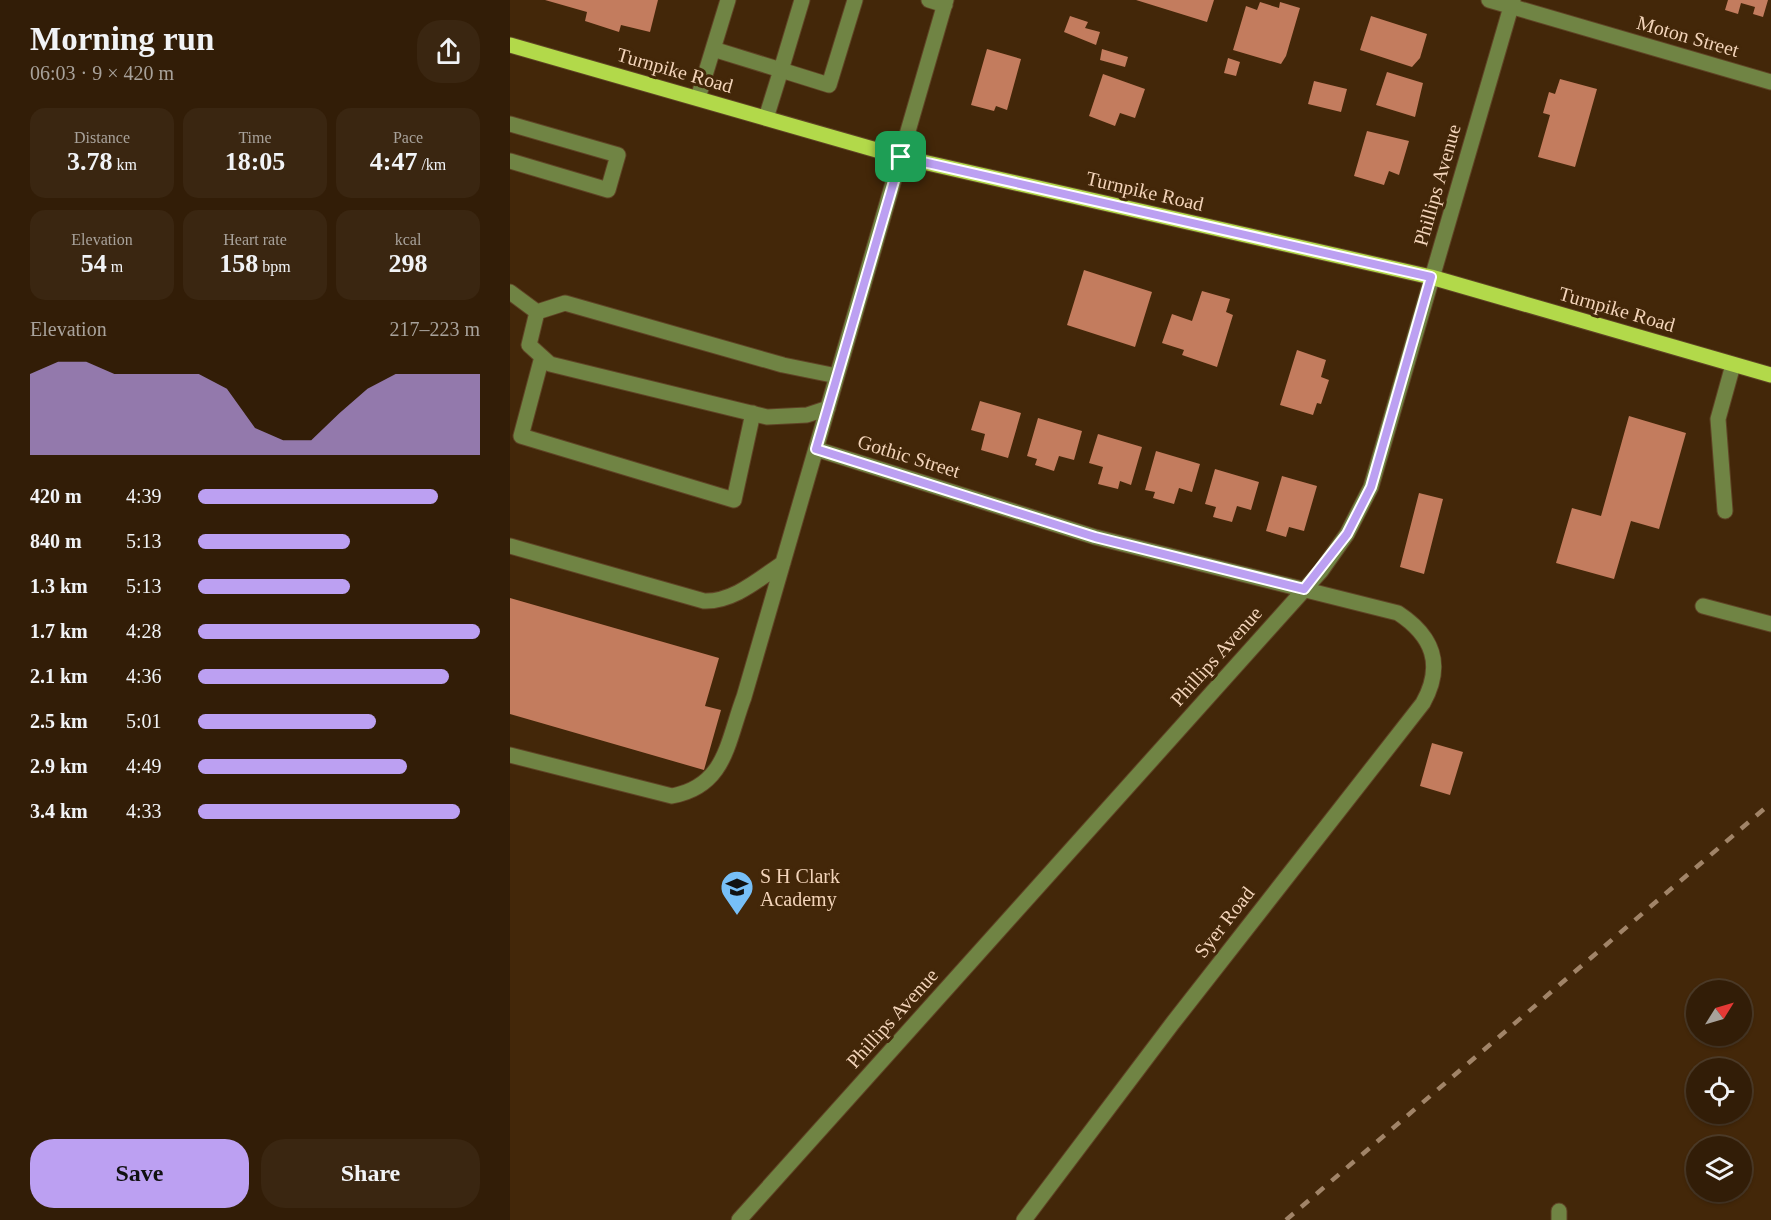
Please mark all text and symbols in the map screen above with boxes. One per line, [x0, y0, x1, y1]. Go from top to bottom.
street label: Moton Street [1635, 11, 1742, 61]
button: share [417, 20, 480, 83]
text: Morning run [30, 21, 214, 57]
street label: Turnpike Road [614, 43, 736, 98]
text: 06:03 · 9 × 420 m [30, 62, 174, 84]
street label: Phillips Avenue [1409, 121, 1466, 249]
text: Distance [74, 129, 130, 146]
text: Time [238, 129, 272, 146]
text: Pace [393, 129, 423, 146]
pin [875, 131, 926, 182]
icon: arrive [884, 140, 917, 173]
text: 3.78 [67, 147, 113, 176]
text: 18:05 [225, 147, 285, 176]
text: 4:47 [370, 147, 417, 176]
text: km [113, 156, 137, 173]
text: /km [417, 156, 446, 173]
street label: Turnpike Road [1084, 167, 1206, 216]
text: Elevation [71, 231, 133, 248]
text: Heart rate [223, 231, 287, 248]
text: kcal [395, 231, 421, 248]
text: 54 [81, 249, 107, 278]
text: 158 [219, 249, 258, 278]
text: 298 [389, 249, 428, 278]
text: m [107, 258, 123, 275]
text: bpm [258, 258, 291, 275]
street label: Turnpike Road [1556, 282, 1678, 337]
text: Elevation [30, 318, 107, 340]
text: 217–223 m [389, 318, 480, 340]
street label: Gothic Street [855, 430, 963, 482]
text: 420 m [30, 485, 82, 507]
text: 4:39 [126, 485, 162, 507]
text: 840 m [30, 530, 82, 552]
text: 5:13 [126, 530, 162, 552]
text: 1.3 km [30, 575, 88, 597]
text: 5:13 [126, 575, 162, 597]
street label: Phillips Avenue [1166, 602, 1267, 711]
text: 1.7 km [30, 620, 88, 642]
text: 4:28 [126, 620, 162, 642]
text: 2.1 km [30, 665, 88, 687]
text: 4:36 [126, 665, 162, 687]
text: 2.5 km [30, 710, 88, 732]
text: 5:01 [126, 710, 162, 732]
text: 2.9 km [30, 755, 88, 777]
text: 4:49 [126, 755, 162, 777]
text: 3.4 km [30, 800, 88, 822]
text: 4:33 [126, 800, 162, 822]
place label: S H Clark Academy [760, 865, 840, 911]
school or university icon: S H Clark Academy [719, 869, 755, 916]
street label: Syer Road [1190, 882, 1259, 962]
street label: Phillips Avenue [842, 964, 943, 1073]
north arrow [1686, 980, 1752, 1046]
map controls [1686, 980, 1752, 1202]
button: locate [1686, 1058, 1752, 1124]
button: layers [1686, 1136, 1752, 1202]
button: Save [30, 1139, 249, 1208]
button: Share [261, 1139, 480, 1208]

